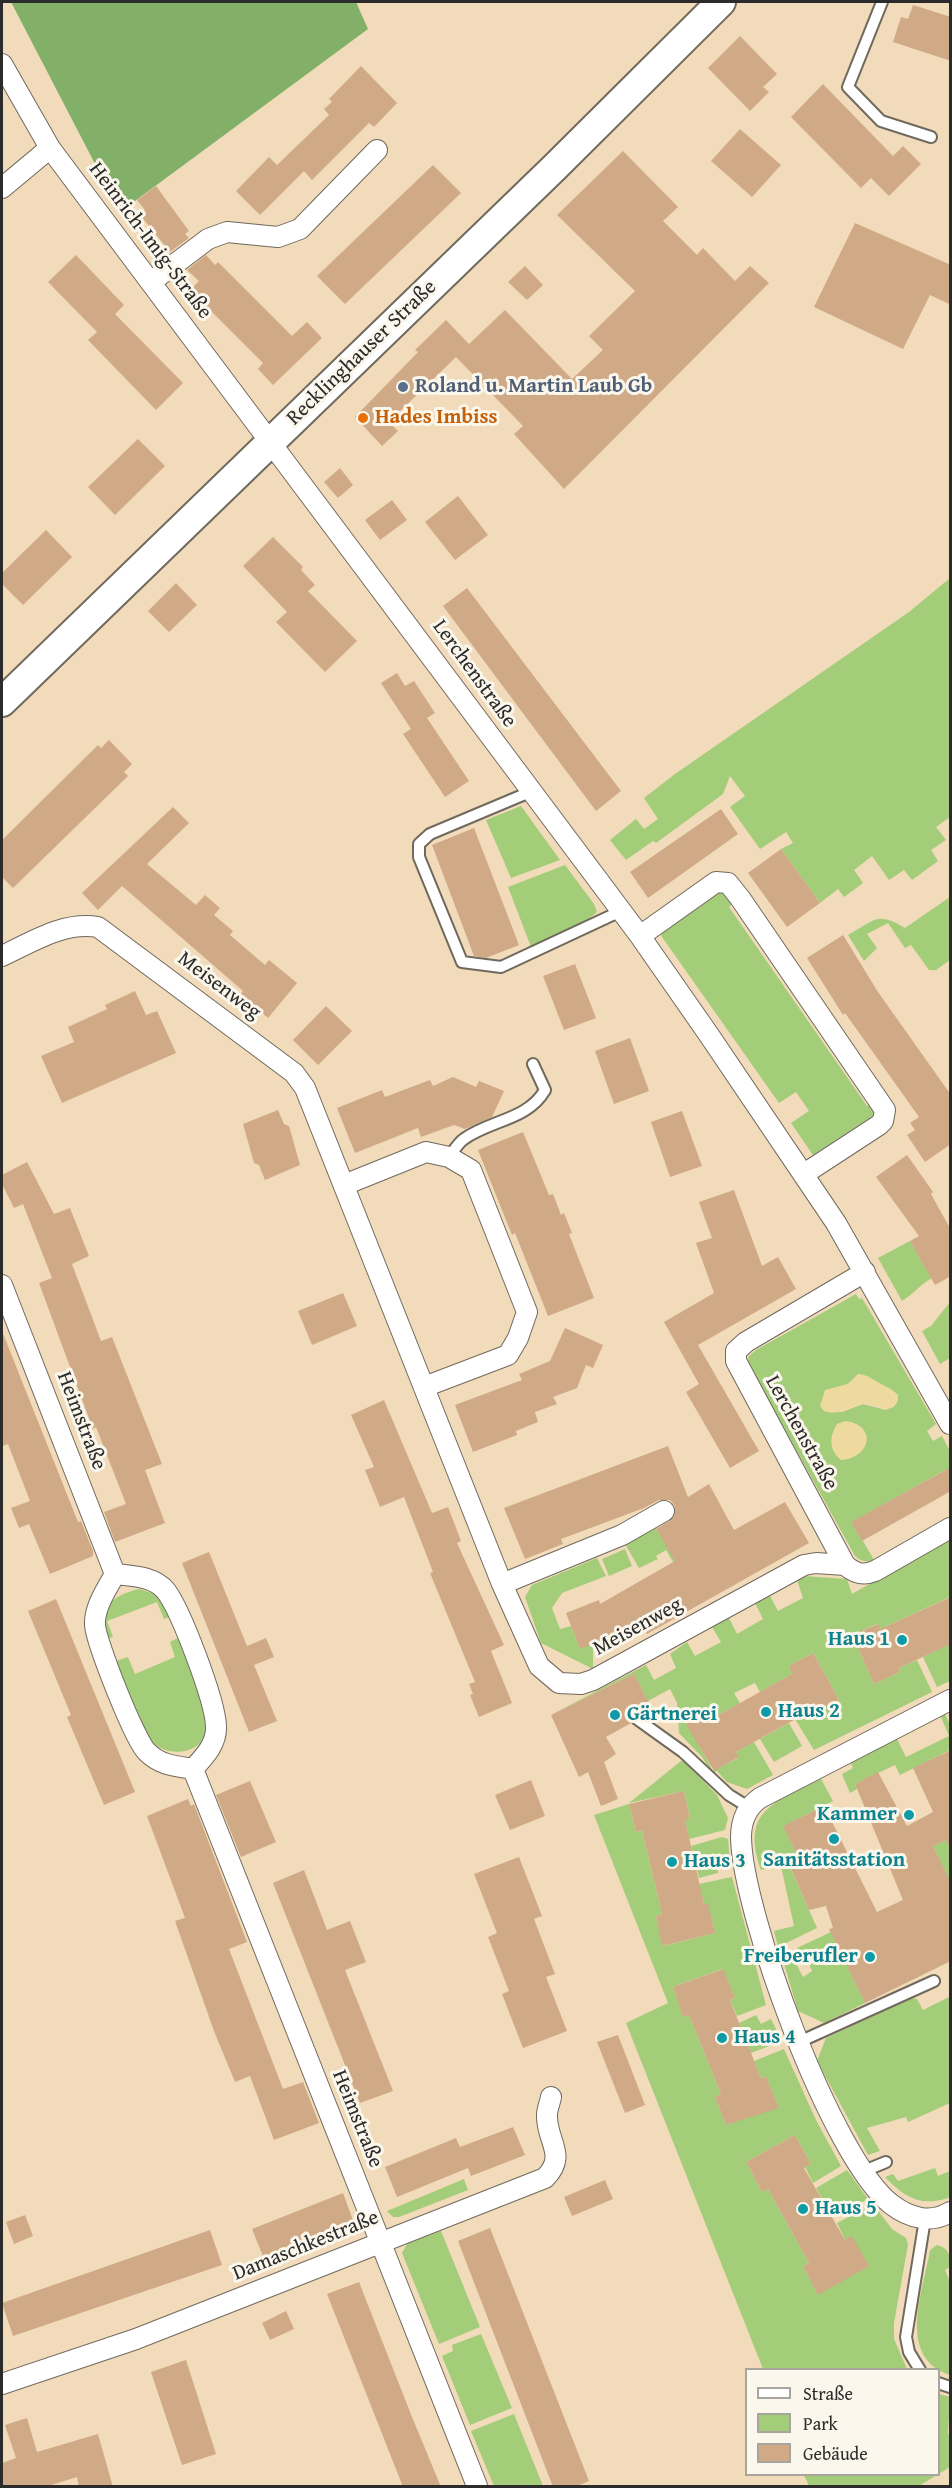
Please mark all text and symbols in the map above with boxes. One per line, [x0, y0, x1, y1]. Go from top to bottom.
street label: Heinrich-Imig-Straße [83, 158, 217, 324]
street label: Recklinghauser Straße [282, 275, 442, 431]
place label: Roland u. Martin Laub Gb [415, 374, 652, 400]
marker: Roland u. Martin Laub Gb [396, 380, 410, 394]
place label: Hades Imbiss [375, 405, 497, 431]
marker: Hades Imbiss [356, 411, 370, 425]
street label: Lerchenstraße [426, 615, 522, 733]
street label: Meisenweg [172, 947, 266, 1025]
street label: Heimstraße [51, 1368, 111, 1474]
street label: Lerchenstraße [759, 1371, 843, 1495]
street label: Meisenweg [589, 1592, 687, 1662]
place label: Haus 1 [828, 1627, 890, 1653]
marker: Haus 1 [895, 1633, 909, 1647]
place label: Haus 2 [778, 1699, 840, 1725]
place label: Gärtnerei [627, 1702, 717, 1728]
marker: Haus 2 [759, 1705, 773, 1719]
marker: Gärtnerei [608, 1708, 622, 1722]
place label: Kammer [817, 1802, 897, 1828]
marker: Kammer [902, 1808, 916, 1822]
marker: Sanitätsstation [827, 1832, 841, 1846]
place label: Sanitätsstation [763, 1848, 905, 1874]
place label: Haus 3 [684, 1849, 746, 1875]
marker: Haus 3 [665, 1855, 679, 1869]
place label: Freiberufler [744, 1944, 858, 1970]
marker: Freiberufler [863, 1950, 877, 1964]
place label: Haus 4 [734, 2025, 796, 2051]
marker: Haus 4 [715, 2031, 729, 2045]
street label: Heimstraße [326, 2066, 388, 2172]
place label: Haus 5 [815, 2196, 877, 2222]
marker: Haus 5 [796, 2202, 810, 2216]
street label: Damaschkestraße [229, 2205, 383, 2287]
legend [745, 2368, 940, 2476]
text: Straße [803, 2380, 853, 2407]
text: Park [803, 2410, 838, 2437]
text: Gebäude [803, 2440, 868, 2467]

